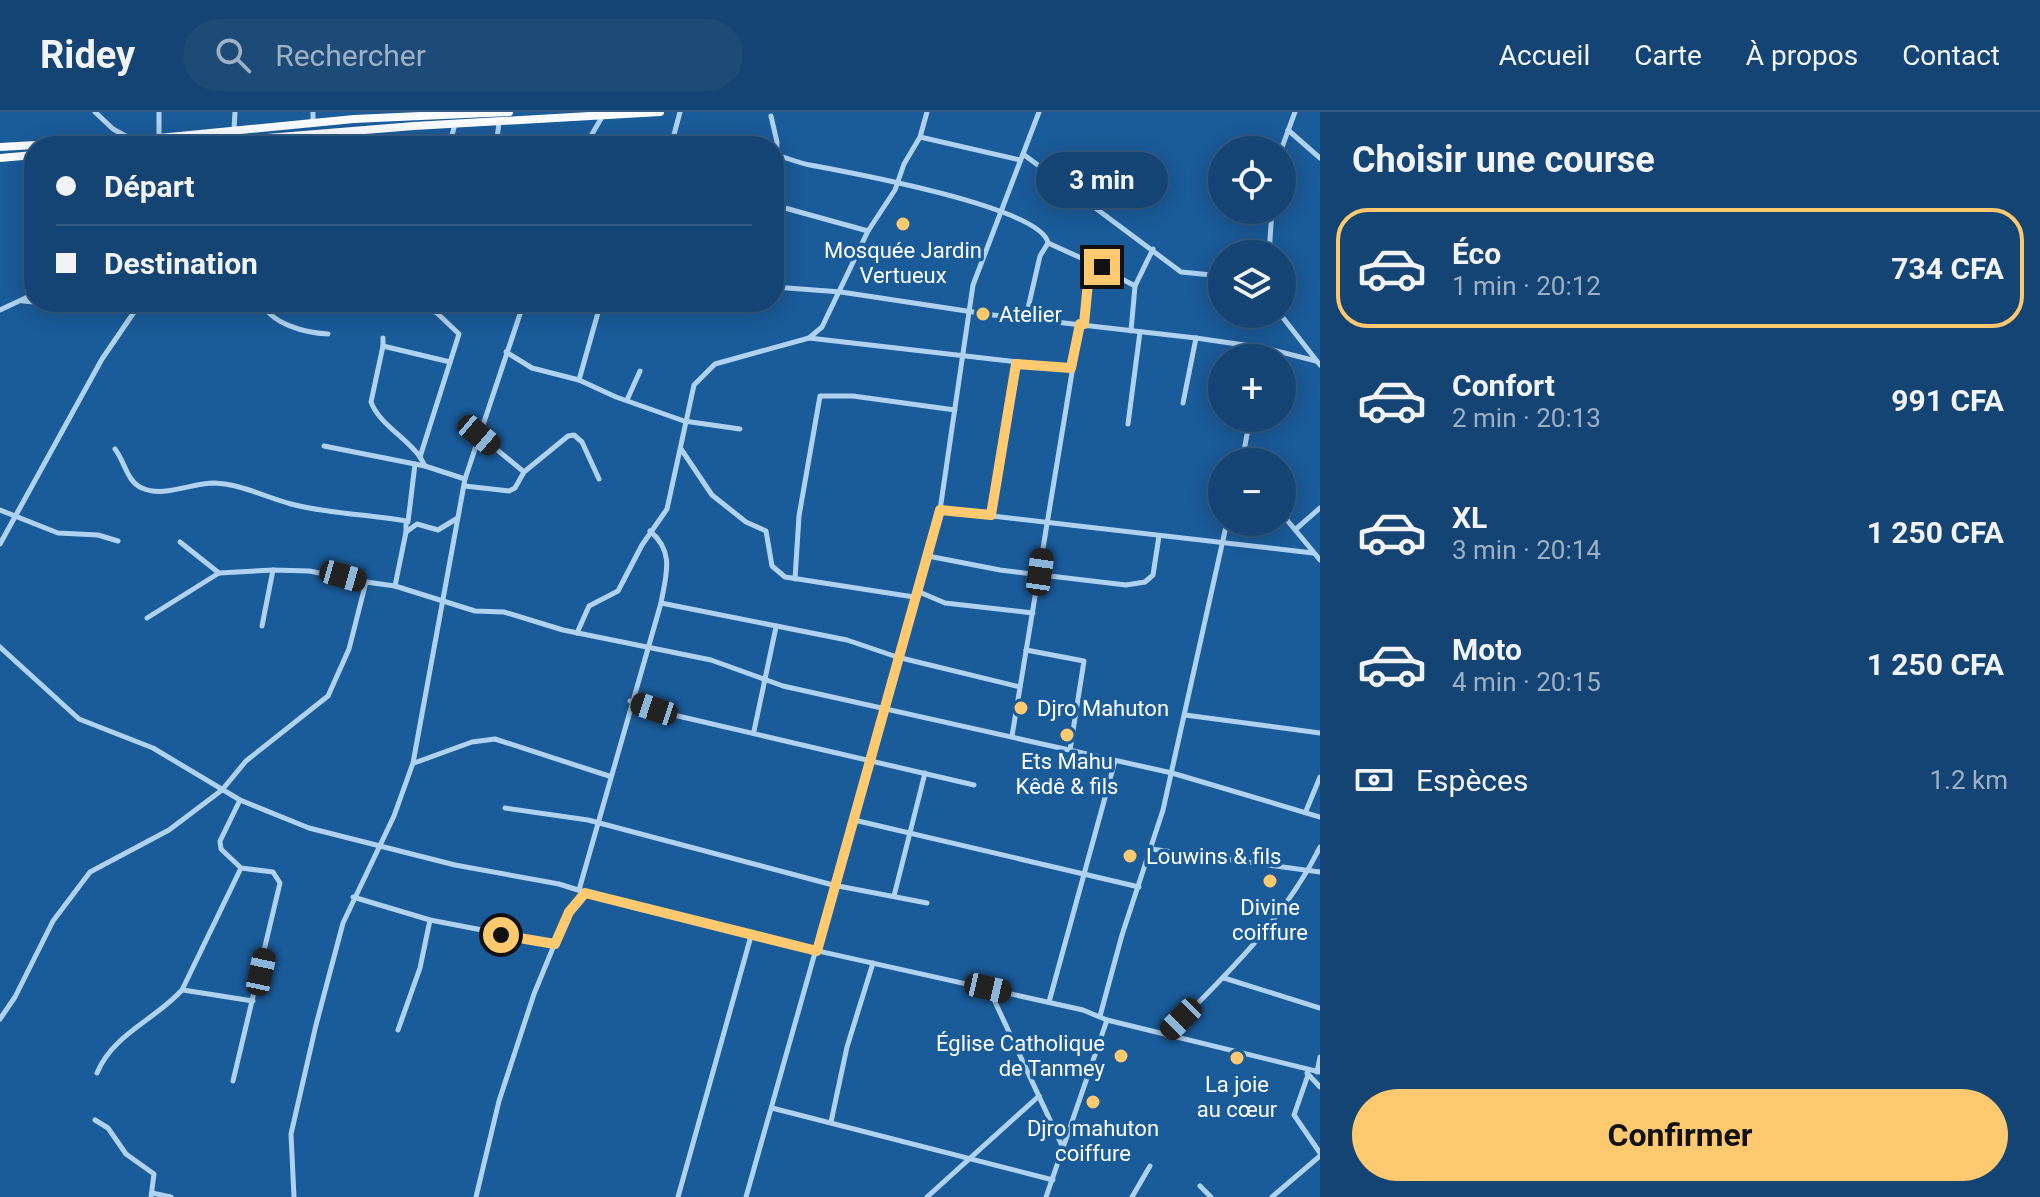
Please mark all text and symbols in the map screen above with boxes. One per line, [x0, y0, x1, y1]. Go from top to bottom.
search box [183, 19, 743, 91]
text: Ridey [40, 33, 135, 77]
icon: search [211, 33, 255, 77]
text: Rechercher [275, 38, 426, 73]
text: Accueil [1499, 39, 1590, 72]
text: Carte [1634, 39, 1702, 72]
text: À propos [1746, 39, 1858, 72]
text: Contact [1902, 39, 2000, 72]
map controls [1208, 136, 1296, 536]
button: locate [1208, 136, 1296, 224]
text: Choisir une course [1352, 139, 1655, 181]
callout: 3 min [1036, 151, 1168, 207]
text: 3 min [1069, 165, 1135, 195]
text: Départ [104, 169, 195, 204]
marker: Mosquée Jardin Vertueux [894, 215, 912, 233]
icon: car [1356, 232, 1428, 304]
text: Éco [1452, 236, 1501, 271]
place label: Mosquée Jardin Vertueux [824, 238, 982, 288]
button: layers [1208, 240, 1296, 328]
text: Destination [104, 246, 258, 281]
route end [1084, 249, 1120, 285]
text: 734 CFA [1891, 251, 2004, 286]
text: 1 min · 20:12 [1452, 271, 1601, 301]
place label: Atelier [999, 302, 1062, 327]
marker: Atelier [974, 305, 992, 323]
button: + [1208, 344, 1296, 432]
icon: car [1356, 364, 1428, 436]
text: Confort [1452, 368, 1555, 403]
text: 991 CFA [1891, 383, 2004, 418]
text: 2 min · 20:13 [1452, 403, 1601, 433]
car [453, 410, 505, 460]
button: − [1208, 448, 1296, 536]
icon: car [1356, 496, 1428, 568]
text: XL [1452, 500, 1487, 535]
text: 1 250 CFA [1867, 515, 2004, 550]
text: 3 min · 20:14 [1452, 535, 1601, 565]
car [1025, 547, 1055, 597]
car [317, 558, 369, 594]
icon: car [1356, 628, 1428, 700]
text: Moto [1452, 632, 1522, 667]
text: 1 250 CFA [1867, 647, 2004, 682]
text: 4 min · 20:15 [1452, 667, 1601, 697]
car [627, 690, 681, 728]
place label: Djro Mahuton [1037, 696, 1169, 721]
marker: Djro Mahuton [1012, 699, 1030, 717]
marker: Ets Mahu Kêdê & fils [1058, 726, 1076, 744]
place label: Ets Mahu Kêdê & fils [1016, 749, 1118, 799]
icon: cash [1352, 758, 1396, 802]
text: Espèces [1416, 763, 1528, 798]
text: 1.2 km [1929, 765, 2008, 795]
place label: Louwins & fils [1146, 844, 1281, 869]
marker: Louwins & fils [1121, 847, 1139, 865]
marker: Divine coiffure [1261, 872, 1279, 890]
place label: Divine coiffure [1232, 895, 1308, 945]
route start [483, 917, 519, 953]
car [244, 946, 278, 998]
car [962, 971, 1014, 1005]
car [1156, 994, 1206, 1044]
place label: Église Catholique de Tanmey [936, 1031, 1106, 1081]
marker: Église Catholique de Tanmey [1112, 1047, 1130, 1065]
marker: La joie au cœur [1228, 1049, 1246, 1067]
place label: La joie au cœur [1197, 1072, 1278, 1122]
button: Confirmer [1352, 1089, 2008, 1181]
marker: Djro mahuton coiffure [1084, 1093, 1102, 1111]
place label: Djro mahuton coiffure [1027, 1116, 1159, 1166]

